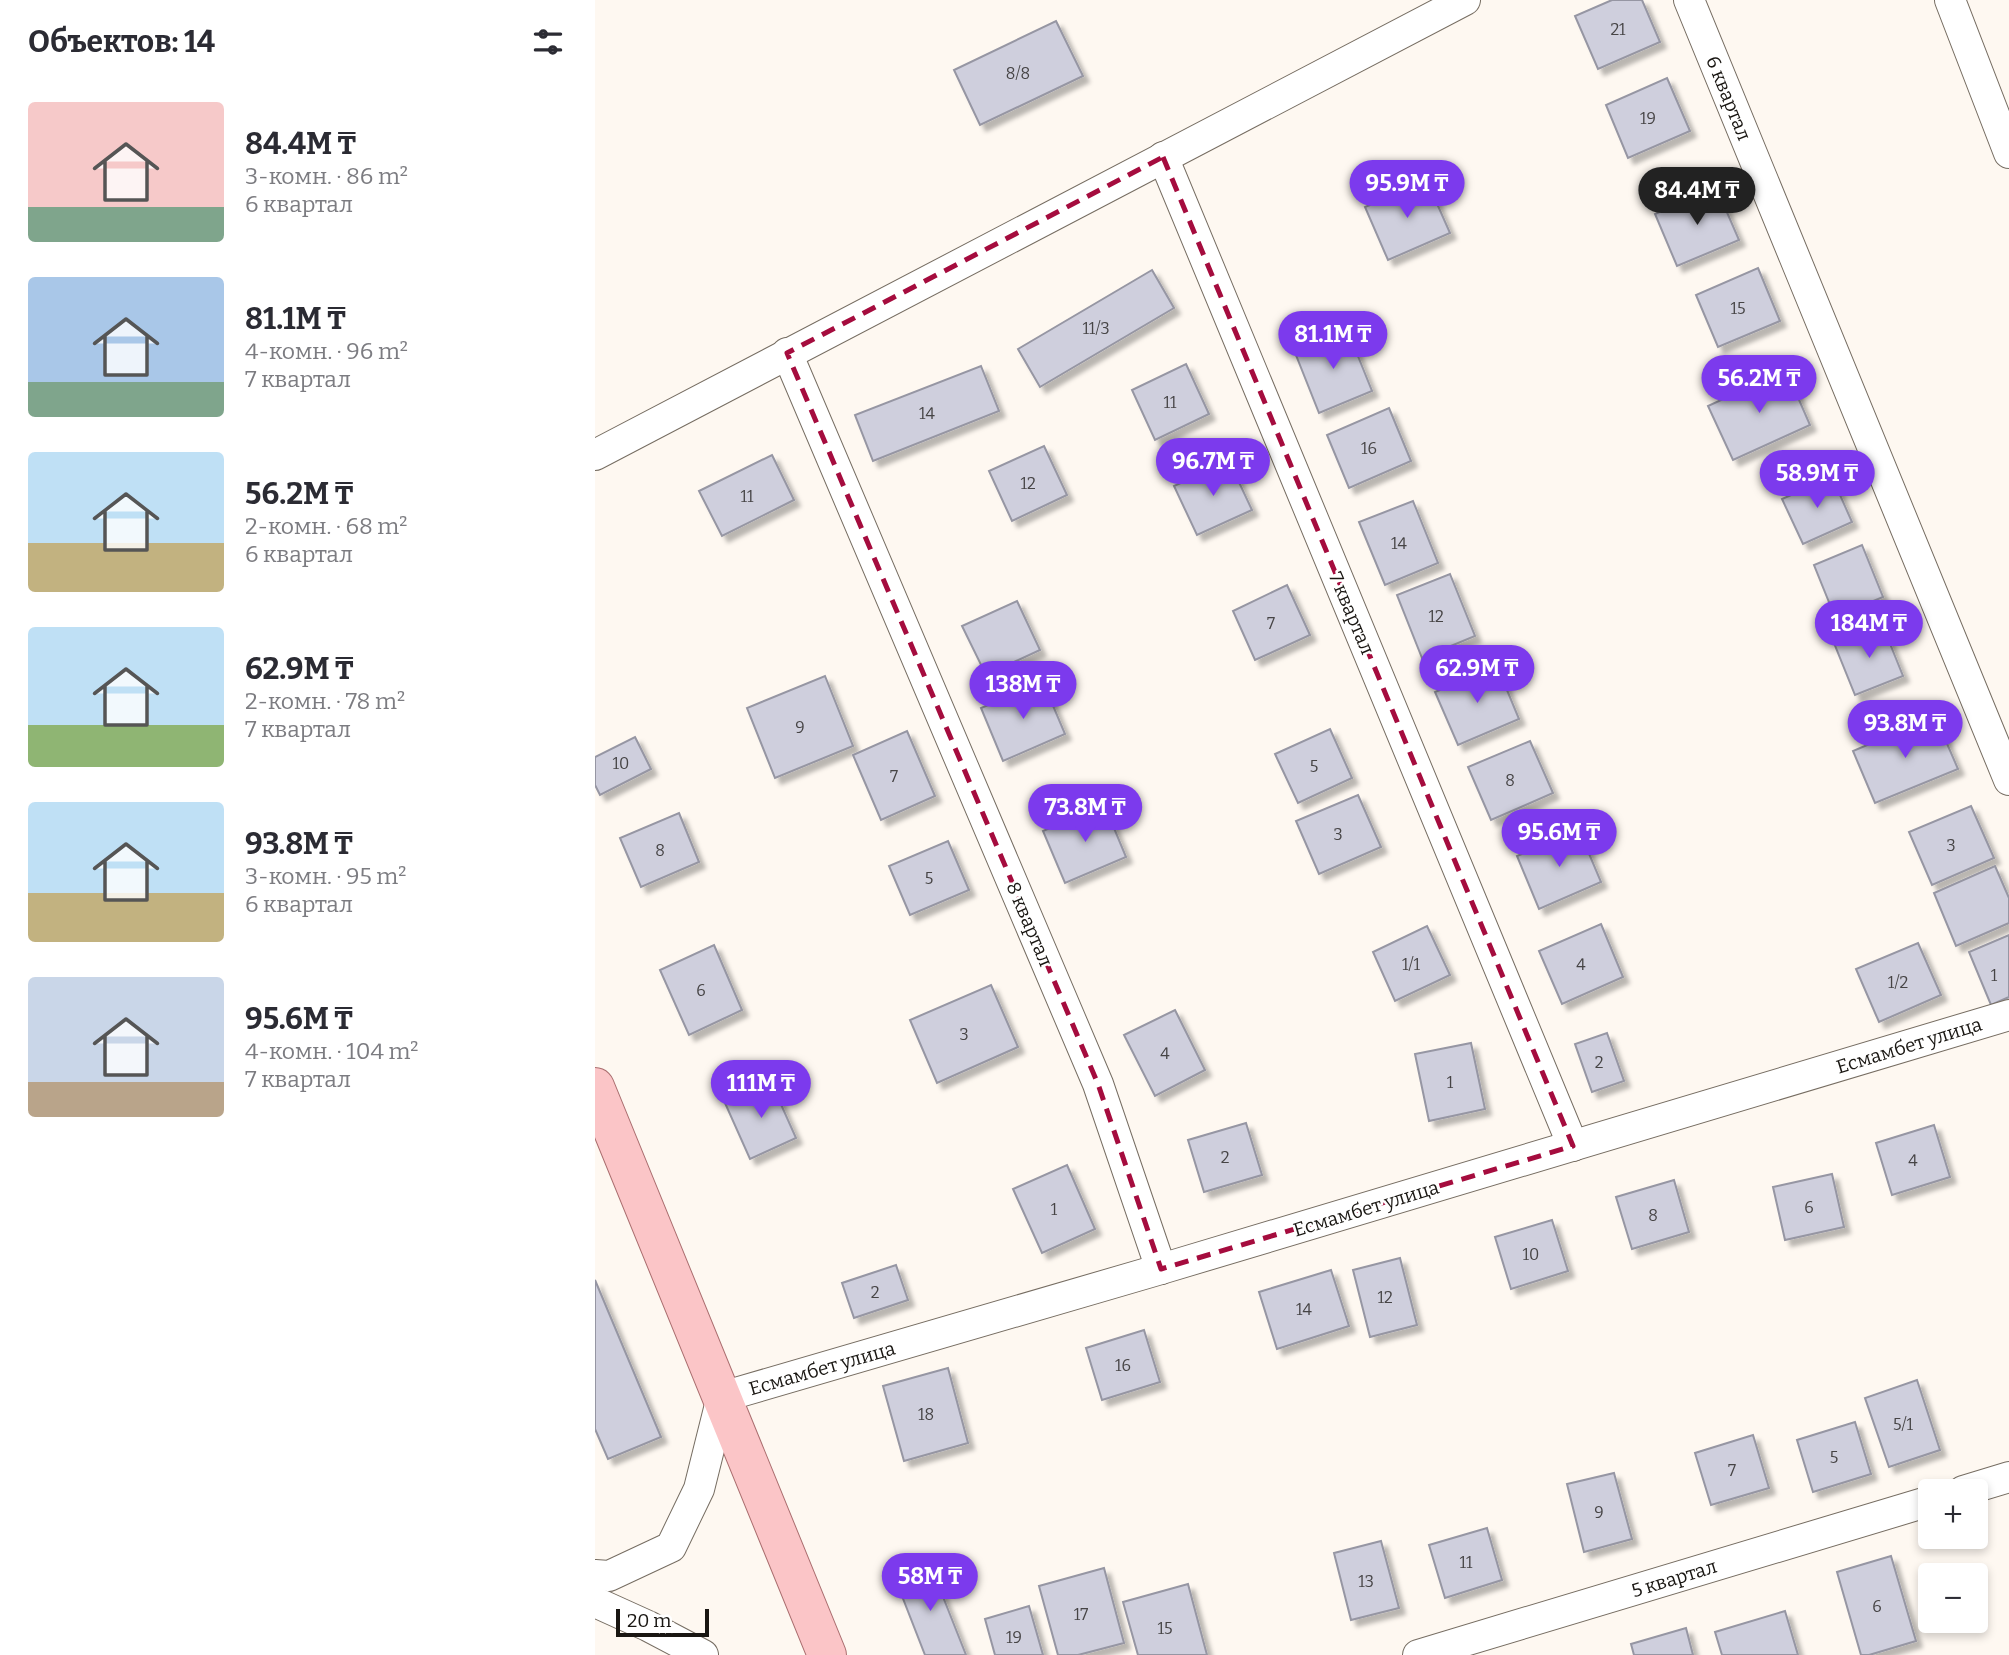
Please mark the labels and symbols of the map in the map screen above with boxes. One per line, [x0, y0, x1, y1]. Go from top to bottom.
house number: 21 [1610, 20, 1626, 39]
street label: 6 квартал [1701, 53, 1756, 144]
house number: 8/8 [1006, 64, 1030, 83]
house number: 19 [1640, 109, 1656, 128]
pin: 95.9M ₸ [1342, 160, 1472, 220]
pin: 84.4M ₸ [1632, 168, 1762, 227]
house number: 15 [1730, 299, 1746, 318]
pin: 81.1M ₸ [1268, 312, 1398, 371]
house number: 11/3 [1082, 319, 1110, 338]
pin: 56.2M ₸ [1694, 356, 1824, 415]
house number: 11 [1164, 393, 1177, 412]
house number: 14 [919, 404, 936, 423]
pin: 96.7M ₸ [1148, 438, 1278, 498]
house number: 16 [1361, 439, 1377, 458]
pin: 58.9M ₸ [1752, 450, 1882, 510]
house number: 12 [1020, 474, 1036, 493]
house number: 11 [741, 487, 754, 506]
house number: 14 [1391, 534, 1408, 553]
street label: 7 квартал [1324, 568, 1379, 658]
pin: 184M ₸ [1812, 600, 1926, 660]
house number: 12 [1428, 607, 1444, 626]
house number: 7 [1267, 614, 1275, 633]
pin: 62.9M ₸ [1412, 646, 1542, 705]
pin: 138M ₸ [966, 662, 1080, 721]
pin: 93.8M ₸ [1840, 700, 1970, 760]
house number: 9 [795, 718, 805, 737]
house number: 10 [613, 754, 629, 773]
house number: 5 [1310, 757, 1318, 776]
house number: 7 [890, 767, 898, 786]
house number: 8 [1505, 771, 1515, 790]
pin: 73.8M ₸ [1020, 784, 1150, 844]
pin: 95.6M ₸ [1494, 810, 1624, 869]
house number: 3 [1333, 825, 1343, 844]
house number: 3 [1946, 836, 1956, 855]
house number: 8 [655, 841, 665, 860]
house number: 5 [925, 869, 933, 888]
street label: 8 квартал [1001, 879, 1058, 970]
house number: 1/1 [1402, 955, 1421, 974]
house number: 4 [1576, 955, 1586, 974]
house number: 1 [1991, 966, 1998, 985]
house number: 1/2 [1888, 973, 1908, 992]
house number: 6 [696, 981, 706, 1000]
street label: Есмамбет улица [1834, 1012, 1985, 1079]
house number: 3 [959, 1025, 969, 1044]
house number: 4 [1160, 1044, 1170, 1063]
house number: 2 [1595, 1053, 1603, 1072]
pin: 111M ₸ [704, 1060, 818, 1120]
house number: 1 [1447, 1073, 1454, 1092]
house number: 2 [1221, 1148, 1229, 1167]
house number: 4 [1908, 1151, 1918, 1170]
street label: Есмамбет улица [1291, 1175, 1442, 1242]
house number: 6 [1804, 1198, 1814, 1217]
house number: 1 [1051, 1200, 1058, 1219]
house number: 8 [1648, 1206, 1658, 1225]
house number: 10 [1523, 1245, 1539, 1264]
house number: 2 [871, 1283, 879, 1302]
house number: 12 [1377, 1288, 1393, 1307]
house number: 14 [1296, 1300, 1313, 1319]
street label: Есмамбет улица [746, 1336, 898, 1400]
house number: 16 [1115, 1356, 1131, 1375]
house number: 18 [918, 1405, 934, 1424]
house number: 5/1 [1893, 1415, 1914, 1434]
house number: 5 [1830, 1448, 1838, 1467]
house number: 7 [1728, 1461, 1736, 1480]
house number: 9 [1594, 1503, 1604, 1522]
house number: 11 [1460, 1553, 1473, 1572]
pin: 58M ₸ [881, 1554, 979, 1613]
street label: 5 квартал [1629, 1555, 1720, 1602]
house number: 13 [1358, 1572, 1374, 1591]
house number: 6 [1872, 1597, 1882, 1616]
house number: 17 [1074, 1605, 1088, 1624]
scale bar [616, 1606, 709, 1638]
house number: 15 [1157, 1619, 1173, 1638]
house number: 19 [1006, 1628, 1022, 1647]

